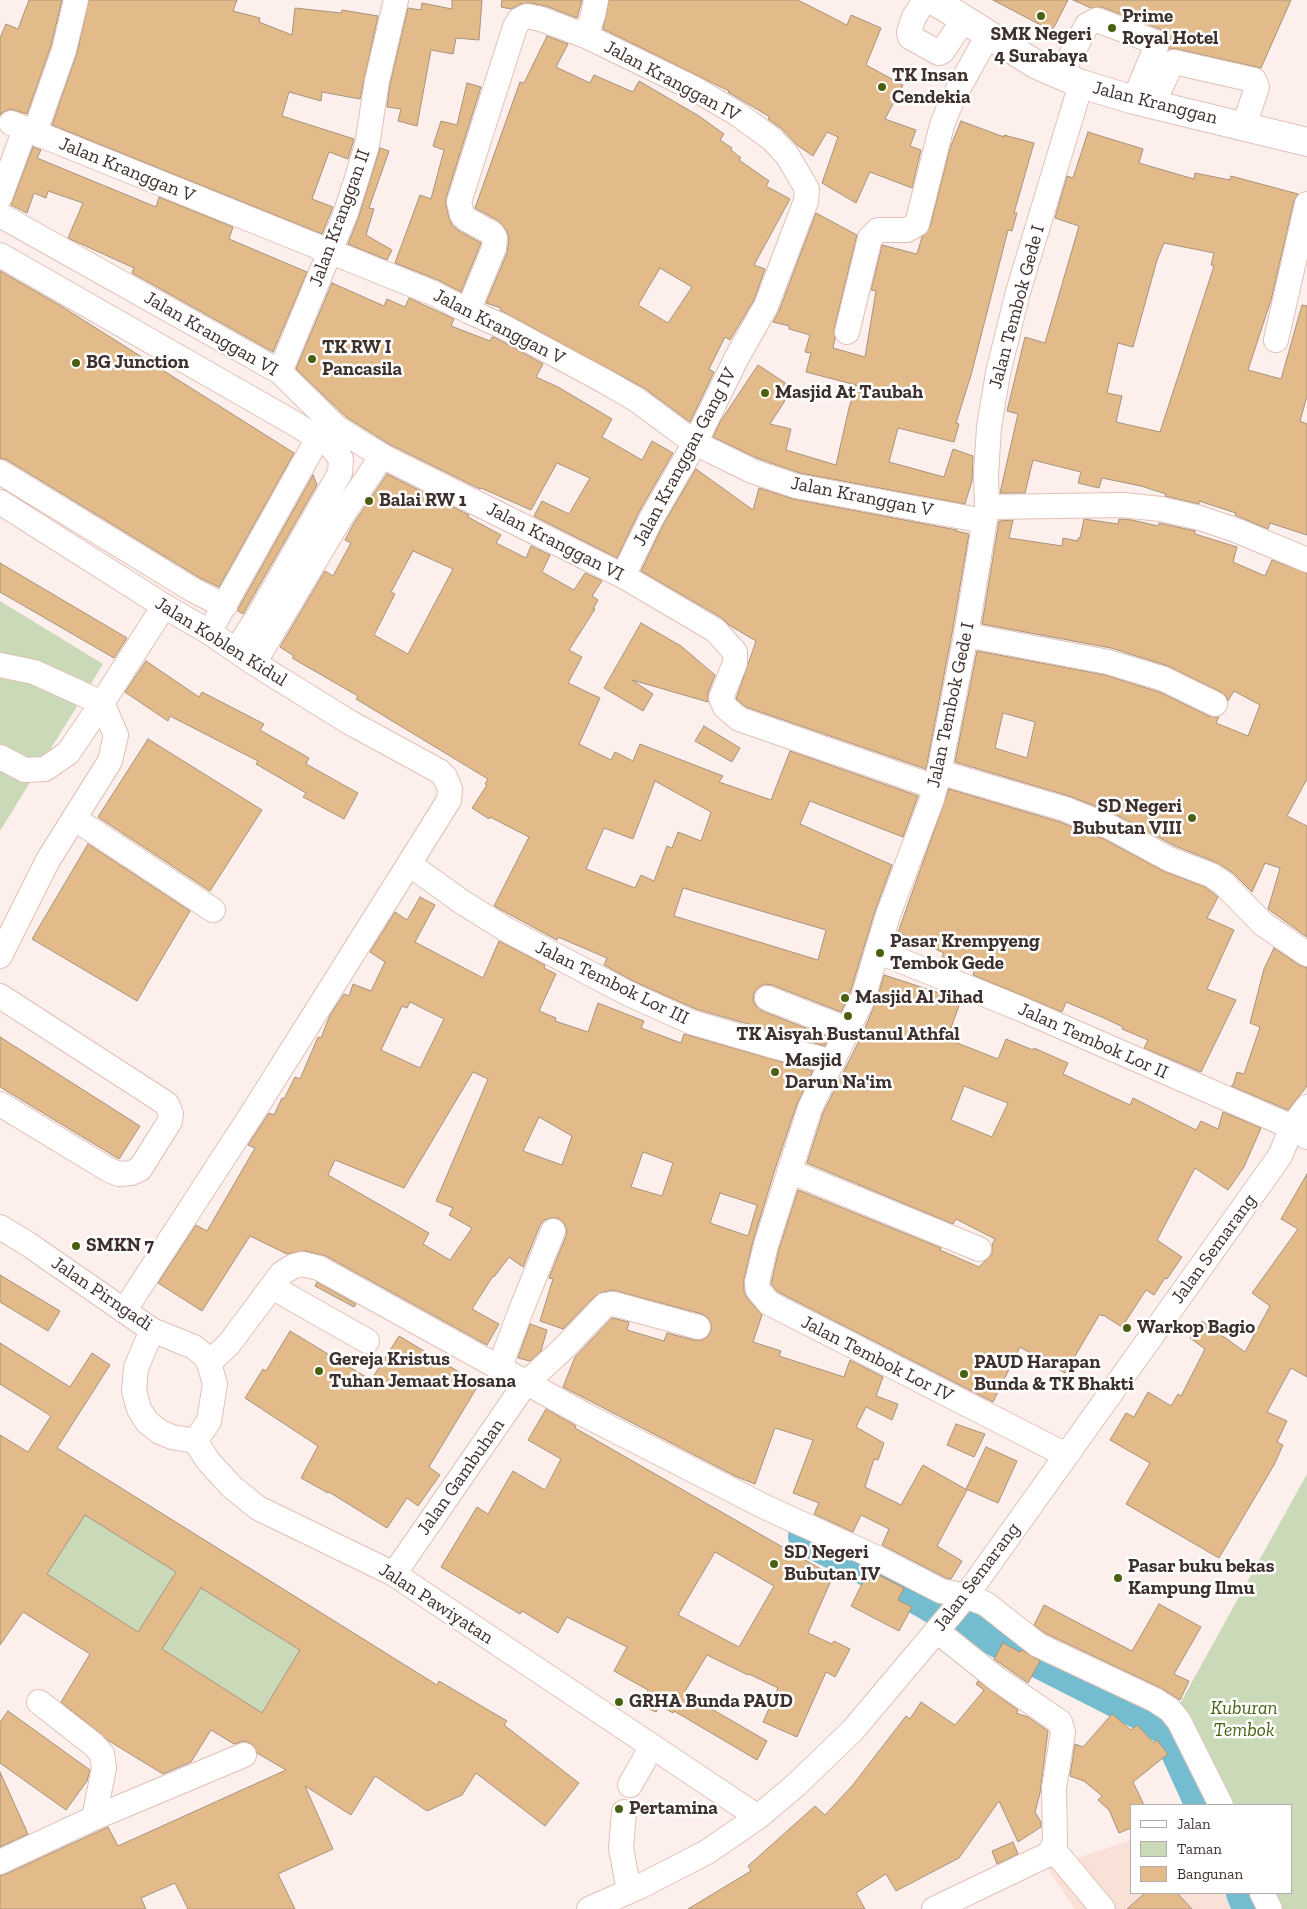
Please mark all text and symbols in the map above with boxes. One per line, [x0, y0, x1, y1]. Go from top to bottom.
place label: Prime Royal Hotel [1122, 6, 1219, 50]
marker: SMK Negeri 4 Surabaya [1035, 10, 1047, 22]
marker: Prime Royal Hotel [1106, 22, 1118, 34]
place label: SMK Negeri 4 Surabaya [990, 24, 1092, 68]
street label: Jalan Kranggan IV [600, 36, 744, 126]
place label: TK Insan Cendekia [892, 65, 970, 109]
street label: Jalan Kranggan [1090, 76, 1220, 130]
marker: TK Insan Cendekia [876, 81, 888, 93]
street label: Jalan Kranggan V [56, 132, 198, 208]
street label: Jalan Kranggan II [305, 146, 375, 290]
street label: Jalan Tembok Gede I [984, 223, 1050, 391]
street label: Jalan Kranggan V [429, 284, 569, 370]
street label: Jalan Kranggan VI [140, 286, 282, 382]
place label: TK RW I Pancasila [322, 337, 402, 381]
place label: BG Junction [86, 352, 189, 374]
marker: TK RW I Pancasila [306, 353, 318, 365]
marker: BG Junction [70, 357, 82, 369]
street label: Jalan Kranggan Gang IV [628, 364, 742, 550]
place label: Masjid At Taubah [775, 382, 923, 404]
marker: Masjid At Taubah [759, 387, 771, 399]
street label: Jalan Kranggan V [789, 472, 935, 522]
place label: Balai RW 1 [379, 490, 466, 512]
marker: Balai RW 1 [363, 495, 375, 507]
street label: Jalan Kranggan VI [483, 498, 627, 586]
street label: Jalan Koblen Kidul [151, 592, 291, 692]
street label: Jalan Tembok Gede I [922, 620, 980, 790]
place label: SD Negeri Bubutan VIII [1072, 796, 1182, 840]
marker: SD Negeri Bubutan VIII [1186, 812, 1198, 824]
place label: Pasar Krempyeng Tembok Gede [890, 931, 1040, 975]
street label: Jalan Tembok Lor III [532, 936, 692, 1030]
marker: Pasar Krempyeng Tembok Gede [874, 947, 886, 959]
place label: Masjid Al Jihad [855, 987, 983, 1009]
marker: Masjid Al Jihad [839, 992, 851, 1004]
street label: Jalan Tembok Lor II [1015, 998, 1171, 1084]
marker: TK Aisyah Bustanul Athfal [842, 1010, 854, 1022]
place label: TK Aisyah Bustanul Athfal [736, 1024, 960, 1046]
place label: Masjid Darun Na'im [785, 1050, 892, 1094]
marker: Masjid Darun Na'im [769, 1066, 781, 1078]
street label: Jalan Semarang [1167, 1190, 1261, 1308]
place label: SMKN 7 [86, 1235, 154, 1257]
marker: SMKN 7 [70, 1240, 82, 1252]
street label: Jalan Pirngadi [47, 1252, 157, 1336]
street label: Jalan Tembok Lor IV [797, 1311, 957, 1407]
place label: Warkop Bagio [1137, 1317, 1255, 1339]
marker: Warkop Bagio [1121, 1322, 1133, 1334]
place label: Gereja Kristus Tuhan Jemaat Hosana [329, 1349, 516, 1393]
place label: PAUD Harapan Bunda & TK Bhakti [974, 1352, 1134, 1396]
marker: Gereja Kristus Tuhan Jemaat Hosana [313, 1365, 325, 1377]
marker: PAUD Harapan Bunda & TK Bhakti [958, 1368, 970, 1380]
street label: Jalan Gambuhan [412, 1414, 510, 1540]
street label: Jalan Semarang [929, 1518, 1025, 1636]
place label: SD Negeri Bubutan IV [784, 1542, 880, 1586]
place label: Pasar buku bekas Kampung Ilmu [1128, 1556, 1274, 1600]
street label: Jalan Pawiyatan [374, 1558, 498, 1650]
marker: SD Negeri Bubutan IV [768, 1558, 780, 1570]
marker: Pasar buku bekas Kampung Ilmu [1112, 1572, 1124, 1584]
place label: GRHA Bunda PAUD [629, 1691, 793, 1713]
marker: GRHA Bunda PAUD [613, 1696, 625, 1708]
park label: Kuburan Tembok [1210, 1698, 1278, 1742]
place label: Pertamina [629, 1798, 718, 1820]
marker: Pertamina [613, 1803, 625, 1815]
legend [1130, 1804, 1292, 1894]
text: Jalan [1177, 1815, 1211, 1833]
text: Taman [1177, 1840, 1222, 1858]
text: Bangunan [1177, 1865, 1243, 1883]

